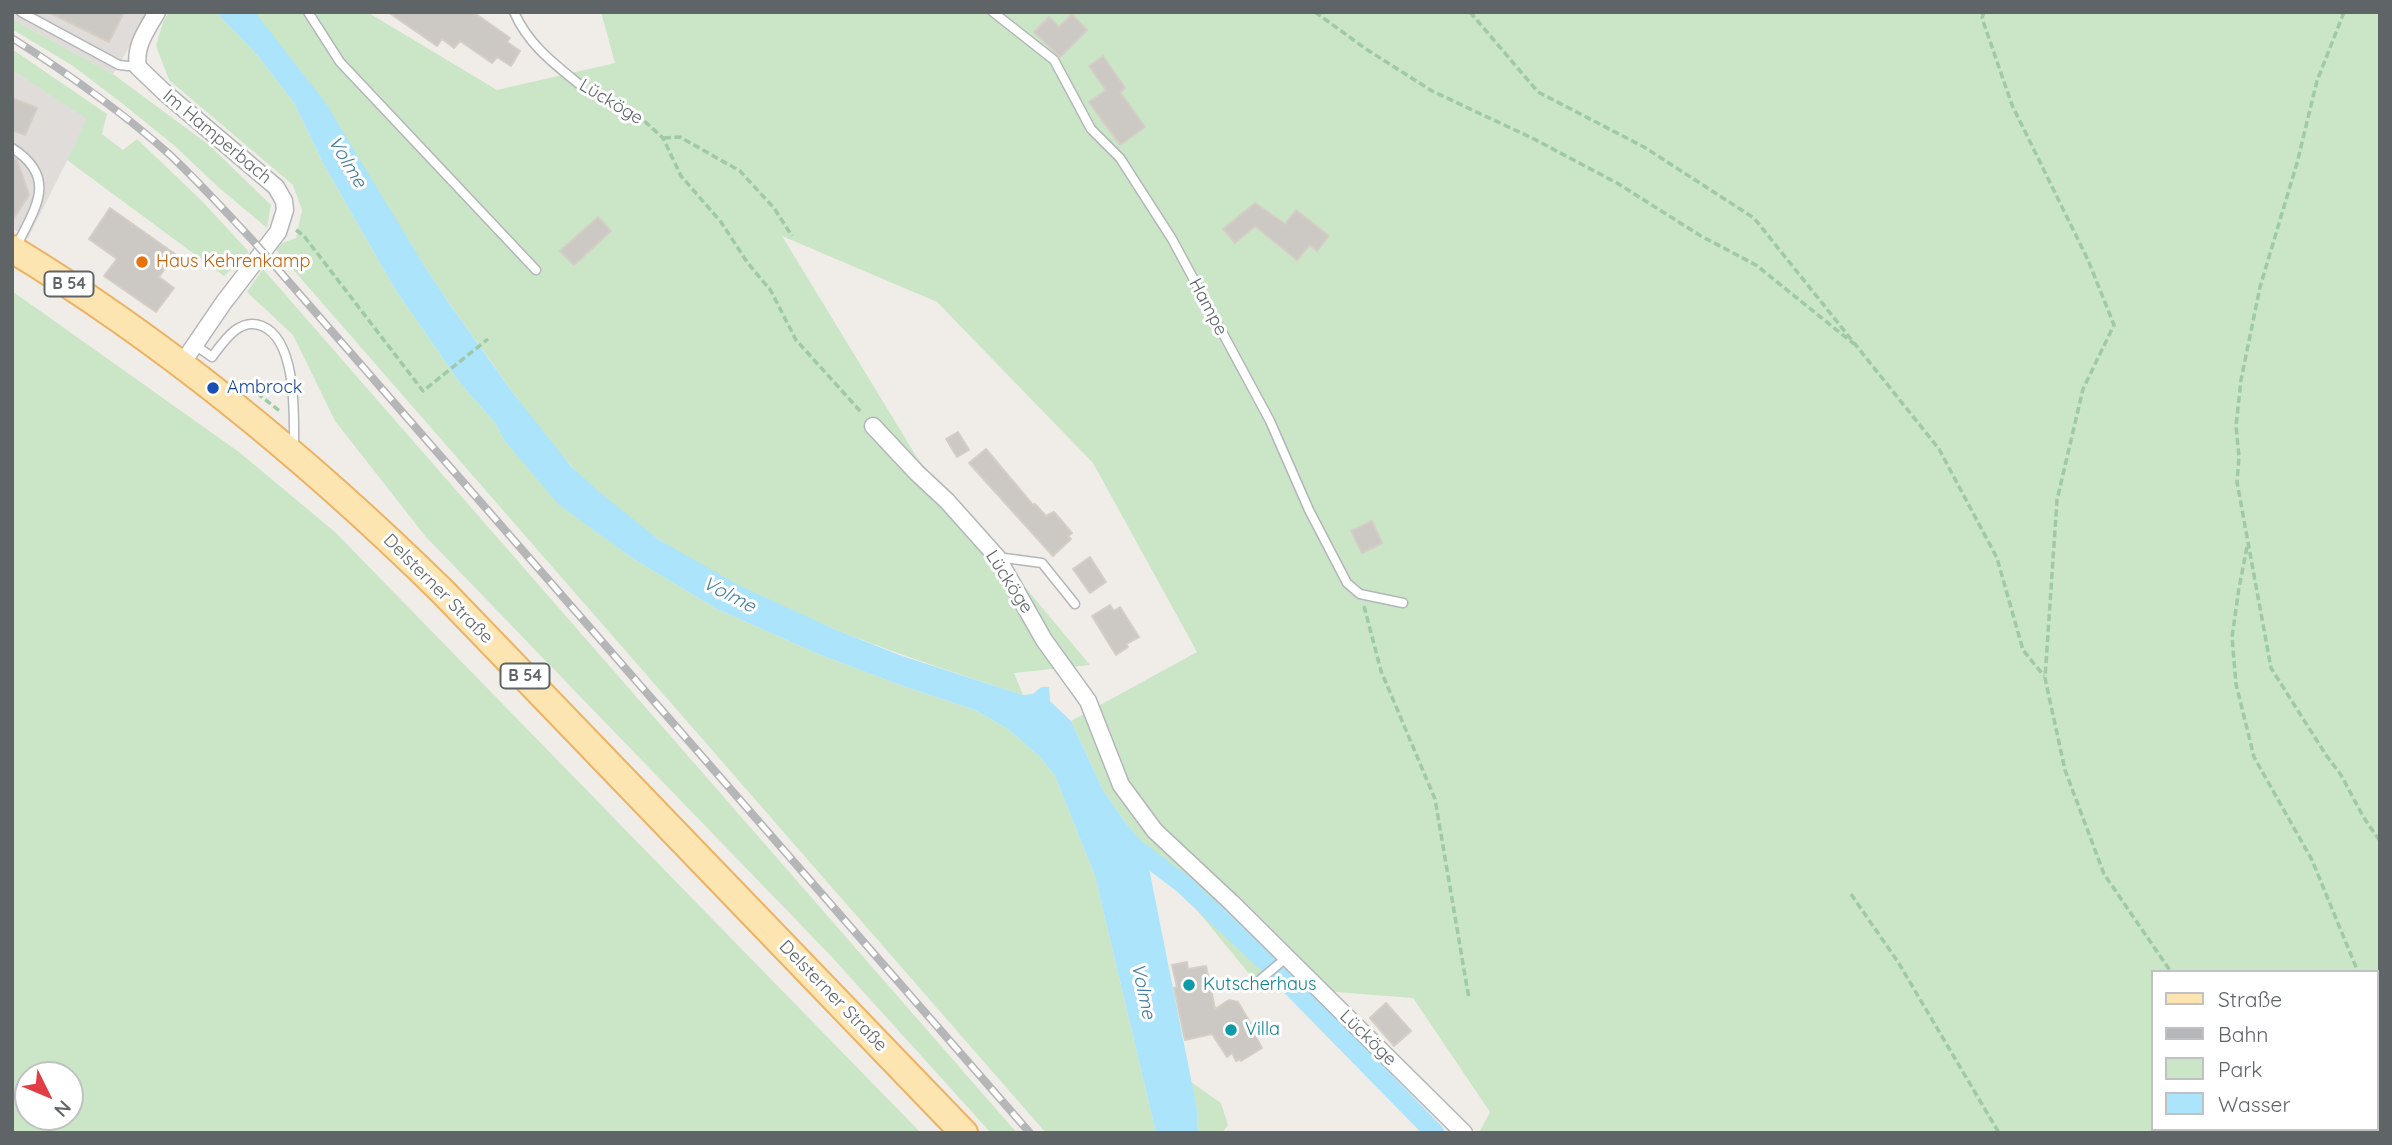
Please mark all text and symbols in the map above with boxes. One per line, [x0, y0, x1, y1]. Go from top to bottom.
street label: Lücköge [575, 75, 647, 129]
street label: Im Hamperbach [158, 85, 276, 189]
water label: Volme [323, 132, 371, 192]
place label: Haus Kehrenkamp [156, 251, 310, 273]
marker: Haus Kehrenkamp [134, 254, 150, 270]
road number: B 54 [44, 272, 94, 296]
street label: Hampe [1184, 275, 1232, 339]
place label: Ambrock [227, 377, 302, 399]
marker: Ambrock [205, 380, 221, 396]
street label: Delsterner Straße [379, 530, 497, 648]
street label: Lücköge [981, 546, 1037, 618]
water label: Volme [699, 572, 759, 618]
road number: B 54 [500, 664, 550, 688]
street label: Delsterner Straße [774, 936, 892, 1056]
water label: Volme [1126, 961, 1160, 1021]
legend [2150, 970, 2378, 1131]
place label: Kutscherhaus [1203, 974, 1316, 996]
marker: Kutscherhaus [1181, 977, 1197, 993]
text: Straße [2218, 986, 2282, 1012]
street label: Lücköge [1335, 1006, 1401, 1070]
place label: Villa [1245, 1019, 1280, 1041]
text: Bahn [2218, 1021, 2268, 1047]
marker: Villa [1223, 1022, 1239, 1038]
text: Park [2218, 1056, 2262, 1082]
north arrow [14, 1061, 84, 1131]
text: Wasser [2218, 1091, 2290, 1117]
text: N [49, 1096, 76, 1122]

